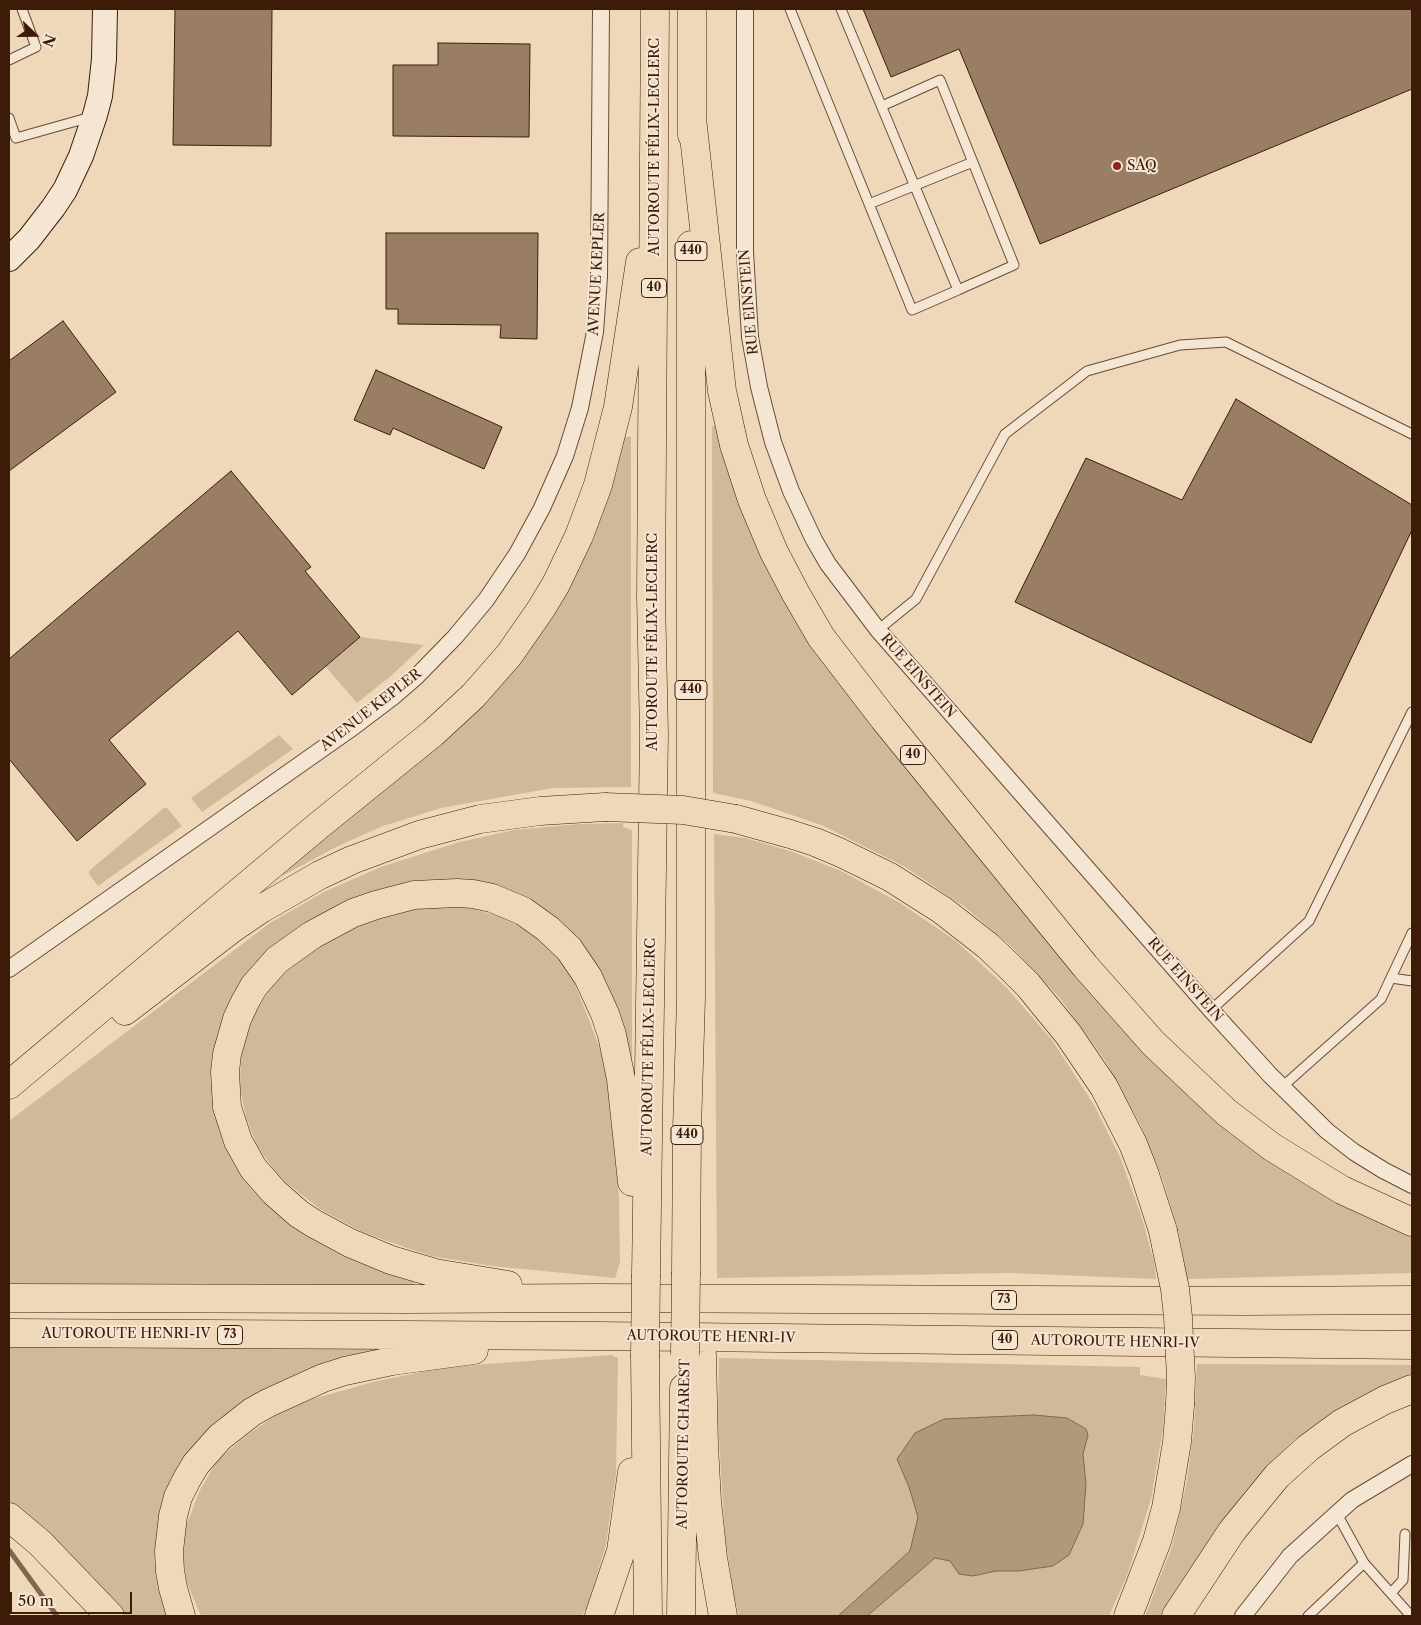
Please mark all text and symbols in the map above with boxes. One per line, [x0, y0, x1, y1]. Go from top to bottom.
north arrow [10, 10, 60, 60]
text: N [38, 32, 60, 50]
street label: AUTOROUTE FÉLIX-LECLERC [647, 38, 663, 256]
place label: SAQ [1127, 158, 1157, 174]
marker: SAQ [1111, 160, 1123, 172]
street label: AVENUE KEPLER [585, 212, 609, 336]
road number: 440 [675, 242, 707, 260]
street label: RUE EINSTEIN [736, 248, 762, 356]
road number: 40 [642, 278, 666, 298]
street label: AUTOROUTE FÉLIX-LECLERC [645, 533, 661, 751]
street label: RUE EINSTEIN [877, 630, 959, 722]
street label: AVENUE KEPLER [317, 665, 425, 755]
road number: 440 [675, 680, 707, 700]
road number: 40 [900, 746, 926, 764]
street label: RUE EINSTEIN [1144, 934, 1226, 1026]
street label: AUTOROUTE FÉLIX-LECLERC [639, 938, 659, 1156]
road number: 440 [671, 1126, 703, 1144]
road number: 73 [992, 1290, 1016, 1310]
street label: AUTOROUTE HENRI-IV [41, 1326, 211, 1342]
road number: 73 [218, 1326, 242, 1344]
street label: AUTOROUTE HENRI-IV [626, 1327, 796, 1347]
road number: 40 [992, 1330, 1018, 1350]
street label: AUTOROUTE HENRI-IV [1030, 1332, 1200, 1352]
street label: AUTOROUTE CHAREST [674, 1358, 694, 1530]
scale bar [12, 1582, 135, 1614]
text: 50 m [18, 1591, 54, 1610]

